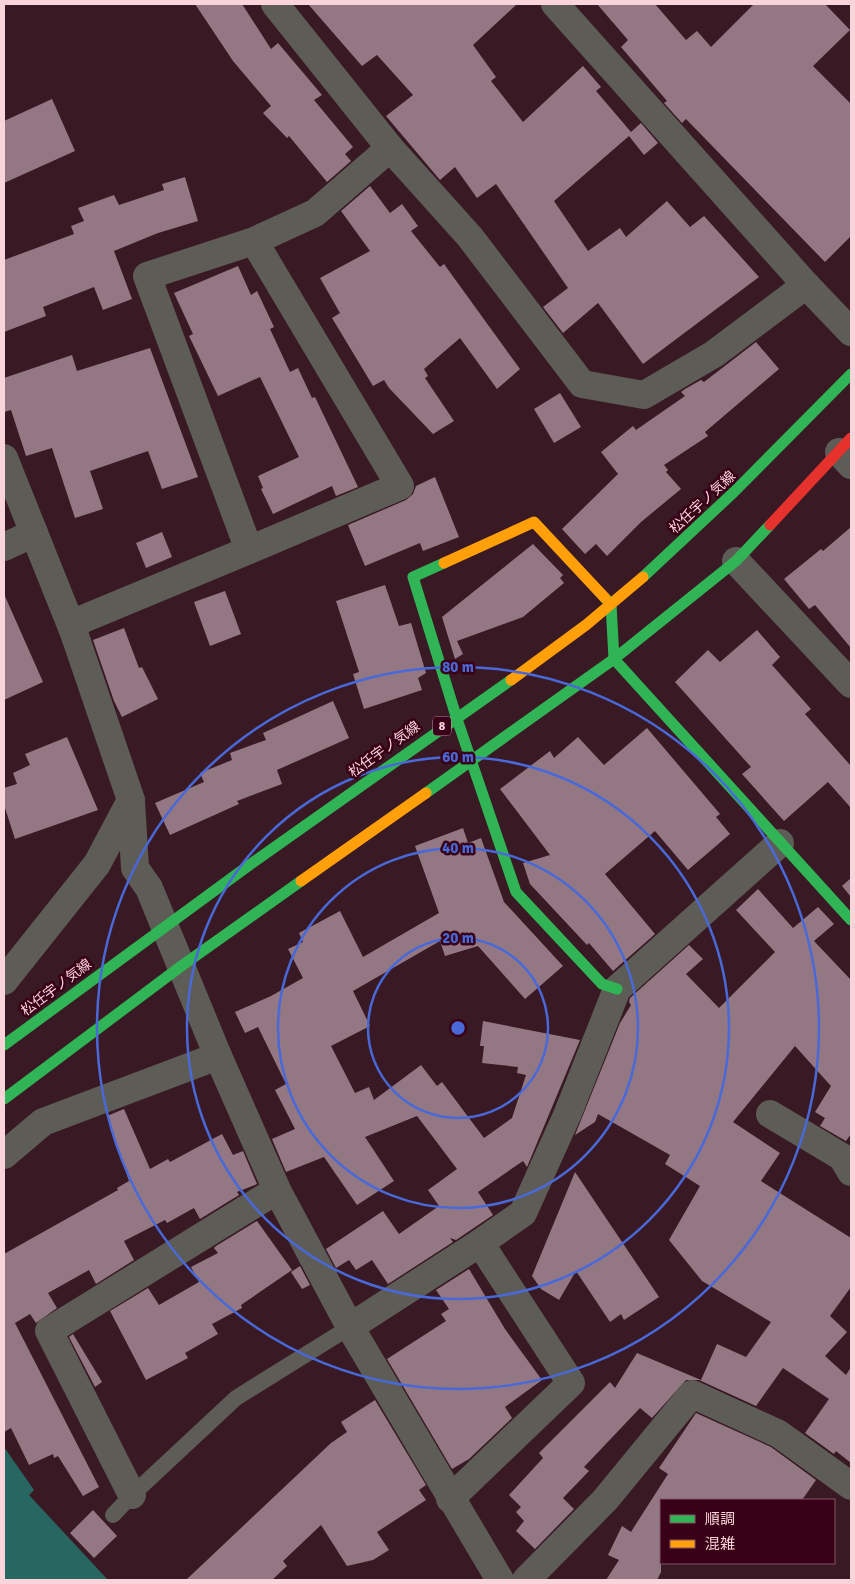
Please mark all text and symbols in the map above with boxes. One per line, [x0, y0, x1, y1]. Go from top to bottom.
street label: 松任宇ノ気線 [666, 468, 739, 537]
text: 80 m [442, 658, 474, 676]
road number: 8 [433, 716, 451, 736]
street label: 松任宇ノ気線 [345, 718, 423, 781]
text: 60 m [442, 748, 474, 766]
text: 40 m [442, 839, 474, 857]
text: 20 m [442, 929, 474, 947]
street label: 松任宇ノ気線 [18, 955, 95, 1019]
centre of rings [449, 1019, 467, 1037]
legend [660, 1499, 835, 1564]
text: 順調 [705, 1510, 735, 1528]
text: 混雑 [705, 1535, 735, 1553]

